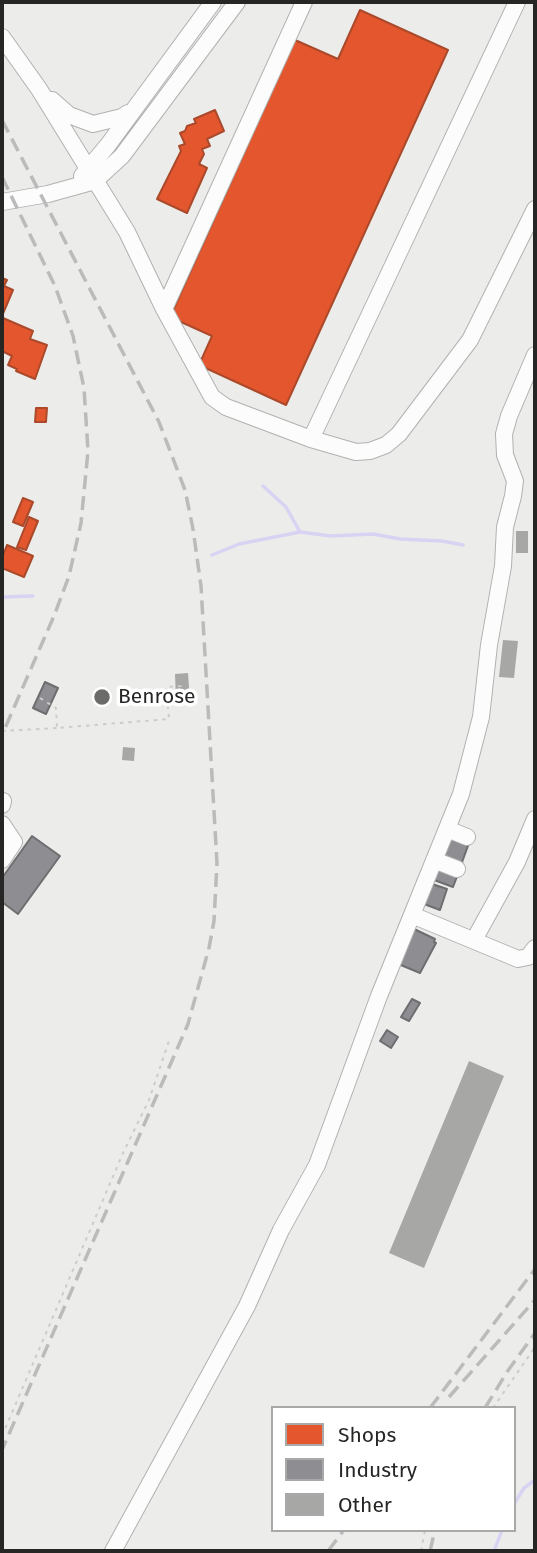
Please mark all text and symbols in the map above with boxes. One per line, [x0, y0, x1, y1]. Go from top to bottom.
place label: Benrose [118, 684, 196, 710]
marker: Benrose [92, 687, 112, 707]
legend [271, 1406, 516, 1532]
text: Shops [338, 1422, 396, 1448]
text: Industry [338, 1457, 417, 1483]
text: Other [338, 1492, 392, 1518]

